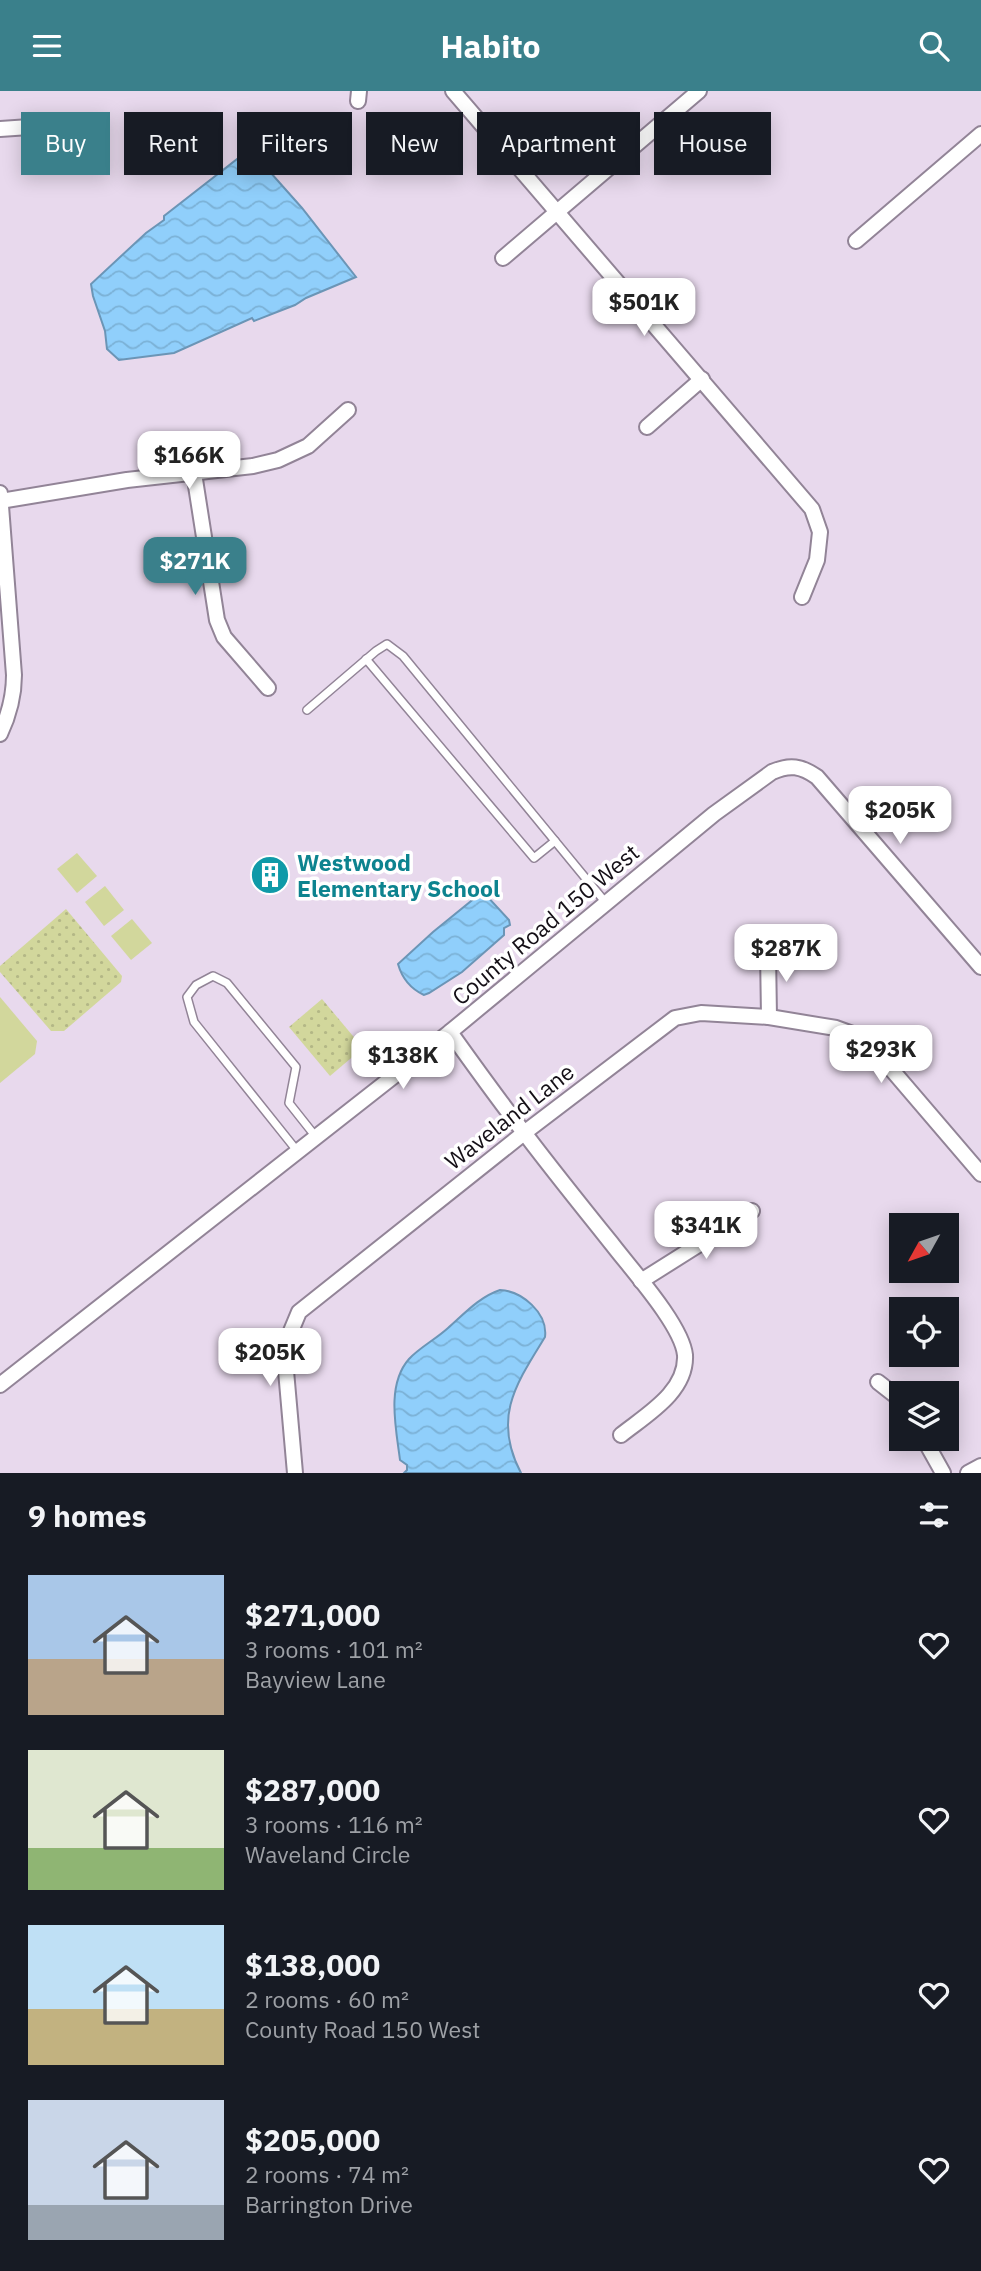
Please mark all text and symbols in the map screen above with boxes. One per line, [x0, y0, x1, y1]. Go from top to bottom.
text: Habito [440, 25, 541, 67]
icon: menu [28, 27, 66, 65]
icon: search [915, 27, 953, 65]
chip: Buy [21, 112, 110, 175]
chip: Rent [124, 112, 223, 175]
chip: Filters [237, 112, 352, 175]
chip: New [366, 112, 463, 175]
chip: Apartment [477, 112, 640, 175]
chip: House [654, 112, 771, 175]
pin: $501K [595, 279, 693, 338]
text: $501K [608, 286, 680, 316]
pin: $166K [140, 431, 238, 491]
text: $166K [153, 439, 225, 469]
pin: $271K [146, 538, 244, 597]
text: $271K [159, 545, 231, 575]
pin: $205K [851, 787, 949, 846]
text: $205K [864, 794, 936, 824]
street label: County Road 150 West [445, 837, 645, 1011]
place label: Westwood Elementary School [297, 847, 500, 903]
building icon: Westwood Elementary School [249, 854, 291, 896]
pin: $287K [737, 925, 835, 984]
text: $287K [750, 932, 822, 962]
pin: $293K [832, 1025, 930, 1085]
pin: $138K [354, 1031, 452, 1091]
text: $293K [845, 1033, 917, 1063]
text: $138K [367, 1039, 439, 1069]
street label: Waveland Lane [438, 1056, 580, 1176]
pin: $341K [657, 1201, 755, 1261]
text: $341K [670, 1209, 742, 1239]
north arrow [889, 1213, 959, 1283]
map controls [889, 1213, 959, 1451]
button: locate [889, 1297, 959, 1367]
pin: $205K [221, 1329, 319, 1388]
text: $205K [234, 1336, 306, 1366]
button: layers [889, 1381, 959, 1451]
text: 9 homes [28, 1496, 147, 1535]
icon: filters [915, 1496, 953, 1534]
text: $271,000 [245, 1595, 380, 1634]
icon: home [84, 1603, 168, 1687]
icon: heart [915, 1626, 953, 1664]
text: 3 rooms · 101 m² [245, 1634, 423, 1664]
text: Bayview Lane [245, 1664, 386, 1694]
text: $287,000 [245, 1770, 380, 1809]
icon: home [84, 1778, 168, 1862]
icon: heart [915, 1801, 953, 1839]
text: 3 rooms · 116 m² [245, 1809, 423, 1839]
text: Waveland Circle [245, 1839, 410, 1869]
text: $138,000 [245, 1945, 380, 1984]
icon: home [84, 1953, 168, 2037]
icon: heart [915, 1976, 953, 2014]
text: 2 rooms · 60 m² [245, 1984, 409, 2014]
text: County Road 150 West [245, 2014, 480, 2044]
text: $205,000 [245, 2120, 380, 2159]
icon: home [84, 2128, 168, 2212]
icon: heart [915, 2151, 953, 2189]
text: 2 rooms · 74 m² [245, 2159, 409, 2189]
text: Barrington Drive [245, 2189, 413, 2219]

